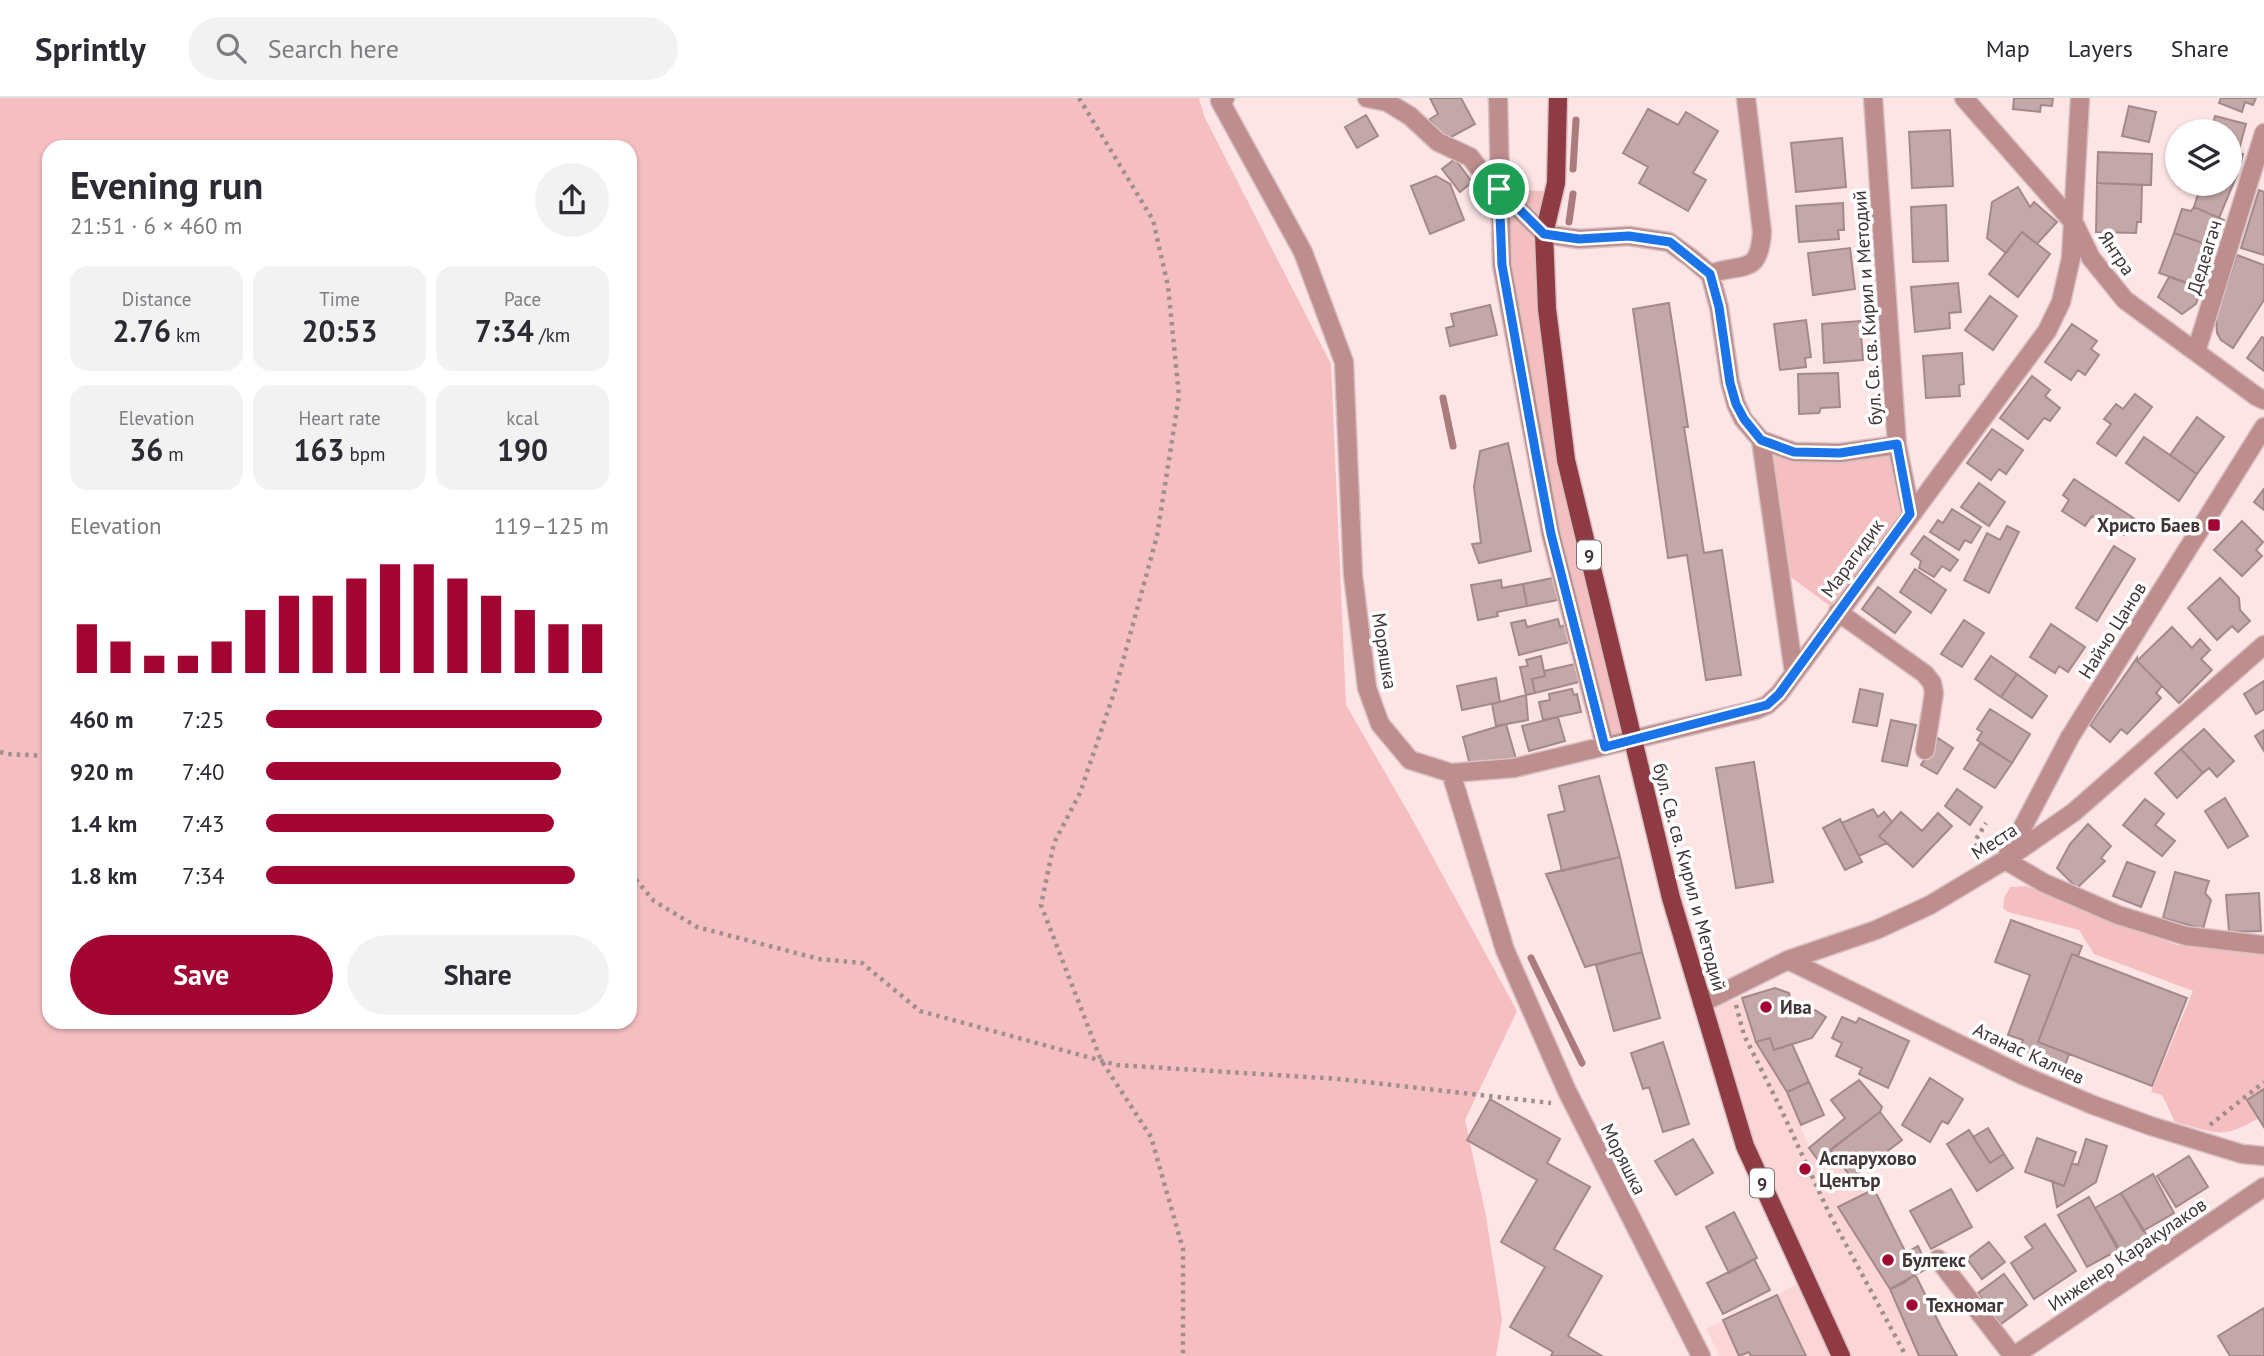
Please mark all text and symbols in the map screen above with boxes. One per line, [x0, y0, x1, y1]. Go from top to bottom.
search box [188, 17, 678, 80]
text: Sprintly [35, 27, 146, 70]
icon: search [212, 29, 250, 67]
text: Search here [268, 32, 399, 65]
text: Map [1986, 33, 2030, 64]
text: Layers [2068, 33, 2133, 64]
text: Share [2171, 33, 2229, 64]
map controls [2165, 119, 2242, 196]
button: layers [2165, 119, 2242, 196]
pin [1469, 159, 1529, 219]
text: Evening run [70, 160, 263, 209]
button: share [535, 163, 609, 237]
icon: arrive [1480, 170, 1518, 208]
street label: бул. Св. св. Кирил и Методий [1847, 190, 1887, 426]
text: 21:51 · 6 × 460 m [70, 211, 242, 240]
street label: Дедеагач [2181, 217, 2227, 297]
street label: Янтра [2094, 226, 2140, 280]
text: Distance [122, 287, 191, 311]
text: Time [319, 287, 360, 311]
text: Pace [504, 287, 541, 311]
text: 2.76 [112, 311, 171, 350]
text: 20:53 [301, 311, 378, 350]
text: 7:34 [475, 311, 534, 350]
text: km [171, 323, 201, 347]
text: /km [534, 323, 570, 347]
text: Elevation [119, 406, 194, 430]
text: Heart rate [298, 406, 381, 430]
text: kcal [506, 406, 539, 430]
text: 36 [129, 430, 163, 469]
text: 163 [293, 430, 344, 469]
text: 190 [497, 430, 548, 469]
text: m [163, 442, 184, 466]
text: bpm [344, 442, 386, 466]
text: Elevation [70, 511, 162, 540]
text: 119–125 m [494, 511, 609, 540]
place label: Христо Баев [2097, 513, 2200, 537]
street label: Марагидик [1815, 514, 1889, 602]
marker: Христо Баев [2206, 517, 2222, 533]
road number: 9 [1577, 541, 1601, 570]
street label: Найчо Цанов [2073, 577, 2151, 683]
street label: Моряшка [1367, 611, 1403, 691]
text: 460 m [70, 705, 133, 734]
text: 7:25 [182, 705, 225, 734]
text: 920 m [70, 757, 133, 786]
text: 7:40 [182, 757, 225, 786]
street label: бул. Св. св. Кирил и Методий [1648, 760, 1732, 994]
text: 1.4 km [70, 809, 137, 838]
text: 7:43 [182, 809, 225, 838]
street label: Места [1967, 817, 2021, 865]
text: 1.8 km [70, 861, 137, 890]
text: 7:34 [182, 861, 225, 890]
button: Save [70, 935, 333, 1015]
button: Share [347, 935, 609, 1015]
place label: Ива [1780, 995, 1812, 1019]
marker: Ива [1758, 999, 1774, 1015]
street label: Атанас Калчев [1970, 1017, 2088, 1089]
street label: Моряшка [1596, 1119, 1652, 1199]
place label: Аспарухово Център [1819, 1146, 1917, 1192]
marker: Аспарухово Център [1797, 1161, 1813, 1177]
road number: 9 [1750, 1168, 1774, 1198]
street label: Инженер Каракулаков [2043, 1192, 2211, 1316]
place label: Бултекс [1902, 1248, 1966, 1272]
marker: Бултекс [1880, 1252, 1896, 1268]
place label: Техномаг [1926, 1293, 2004, 1317]
marker: Техномаг [1904, 1297, 1920, 1313]

